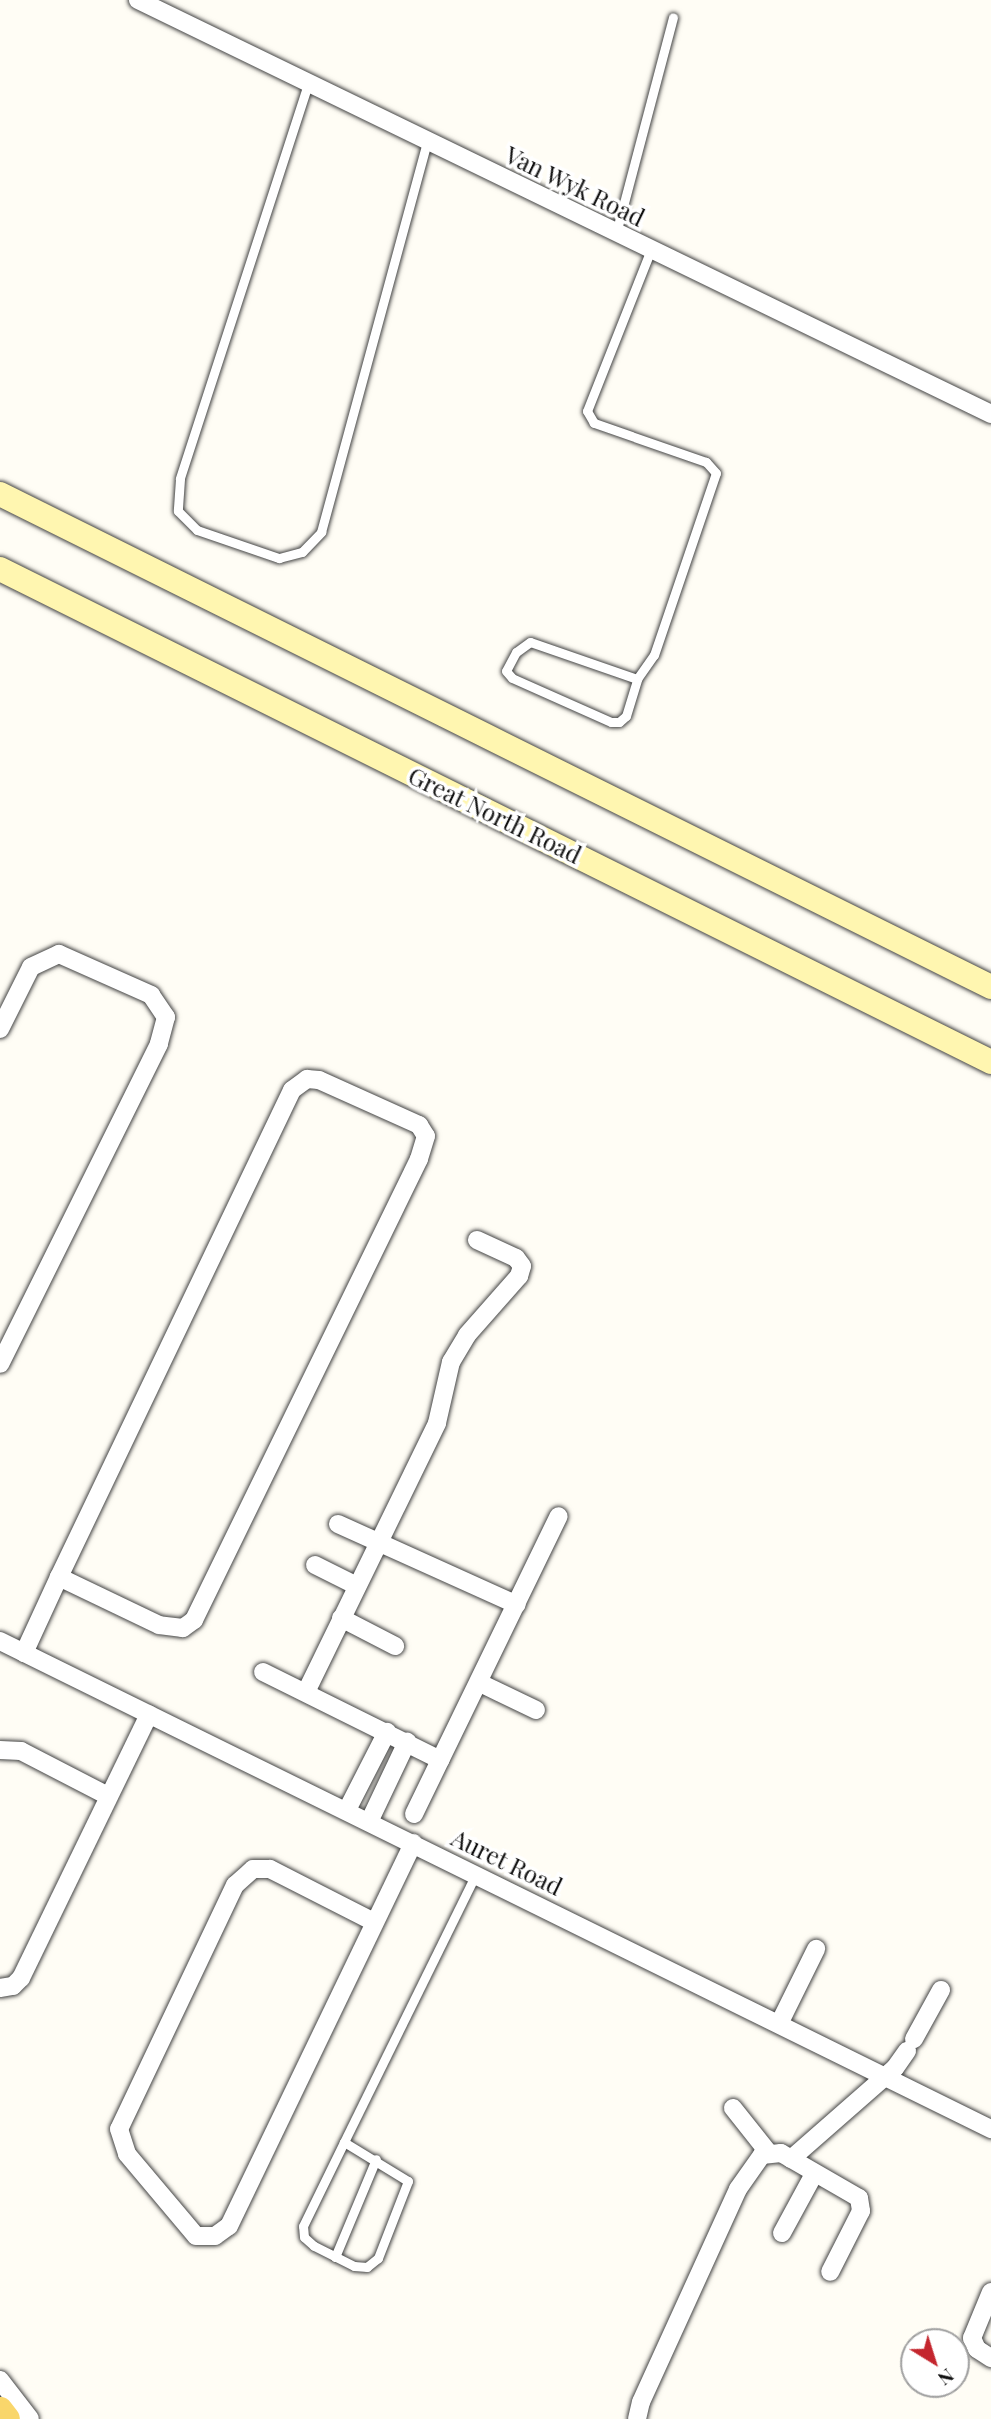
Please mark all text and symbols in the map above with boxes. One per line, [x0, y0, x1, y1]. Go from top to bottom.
street label: Van Wyk Road [500, 140, 650, 232]
street label: Great North Road [404, 761, 586, 869]
street label: Auret Road [447, 1823, 567, 1901]
north arrow [900, 2328, 970, 2398]
text: N [933, 2364, 960, 2392]

